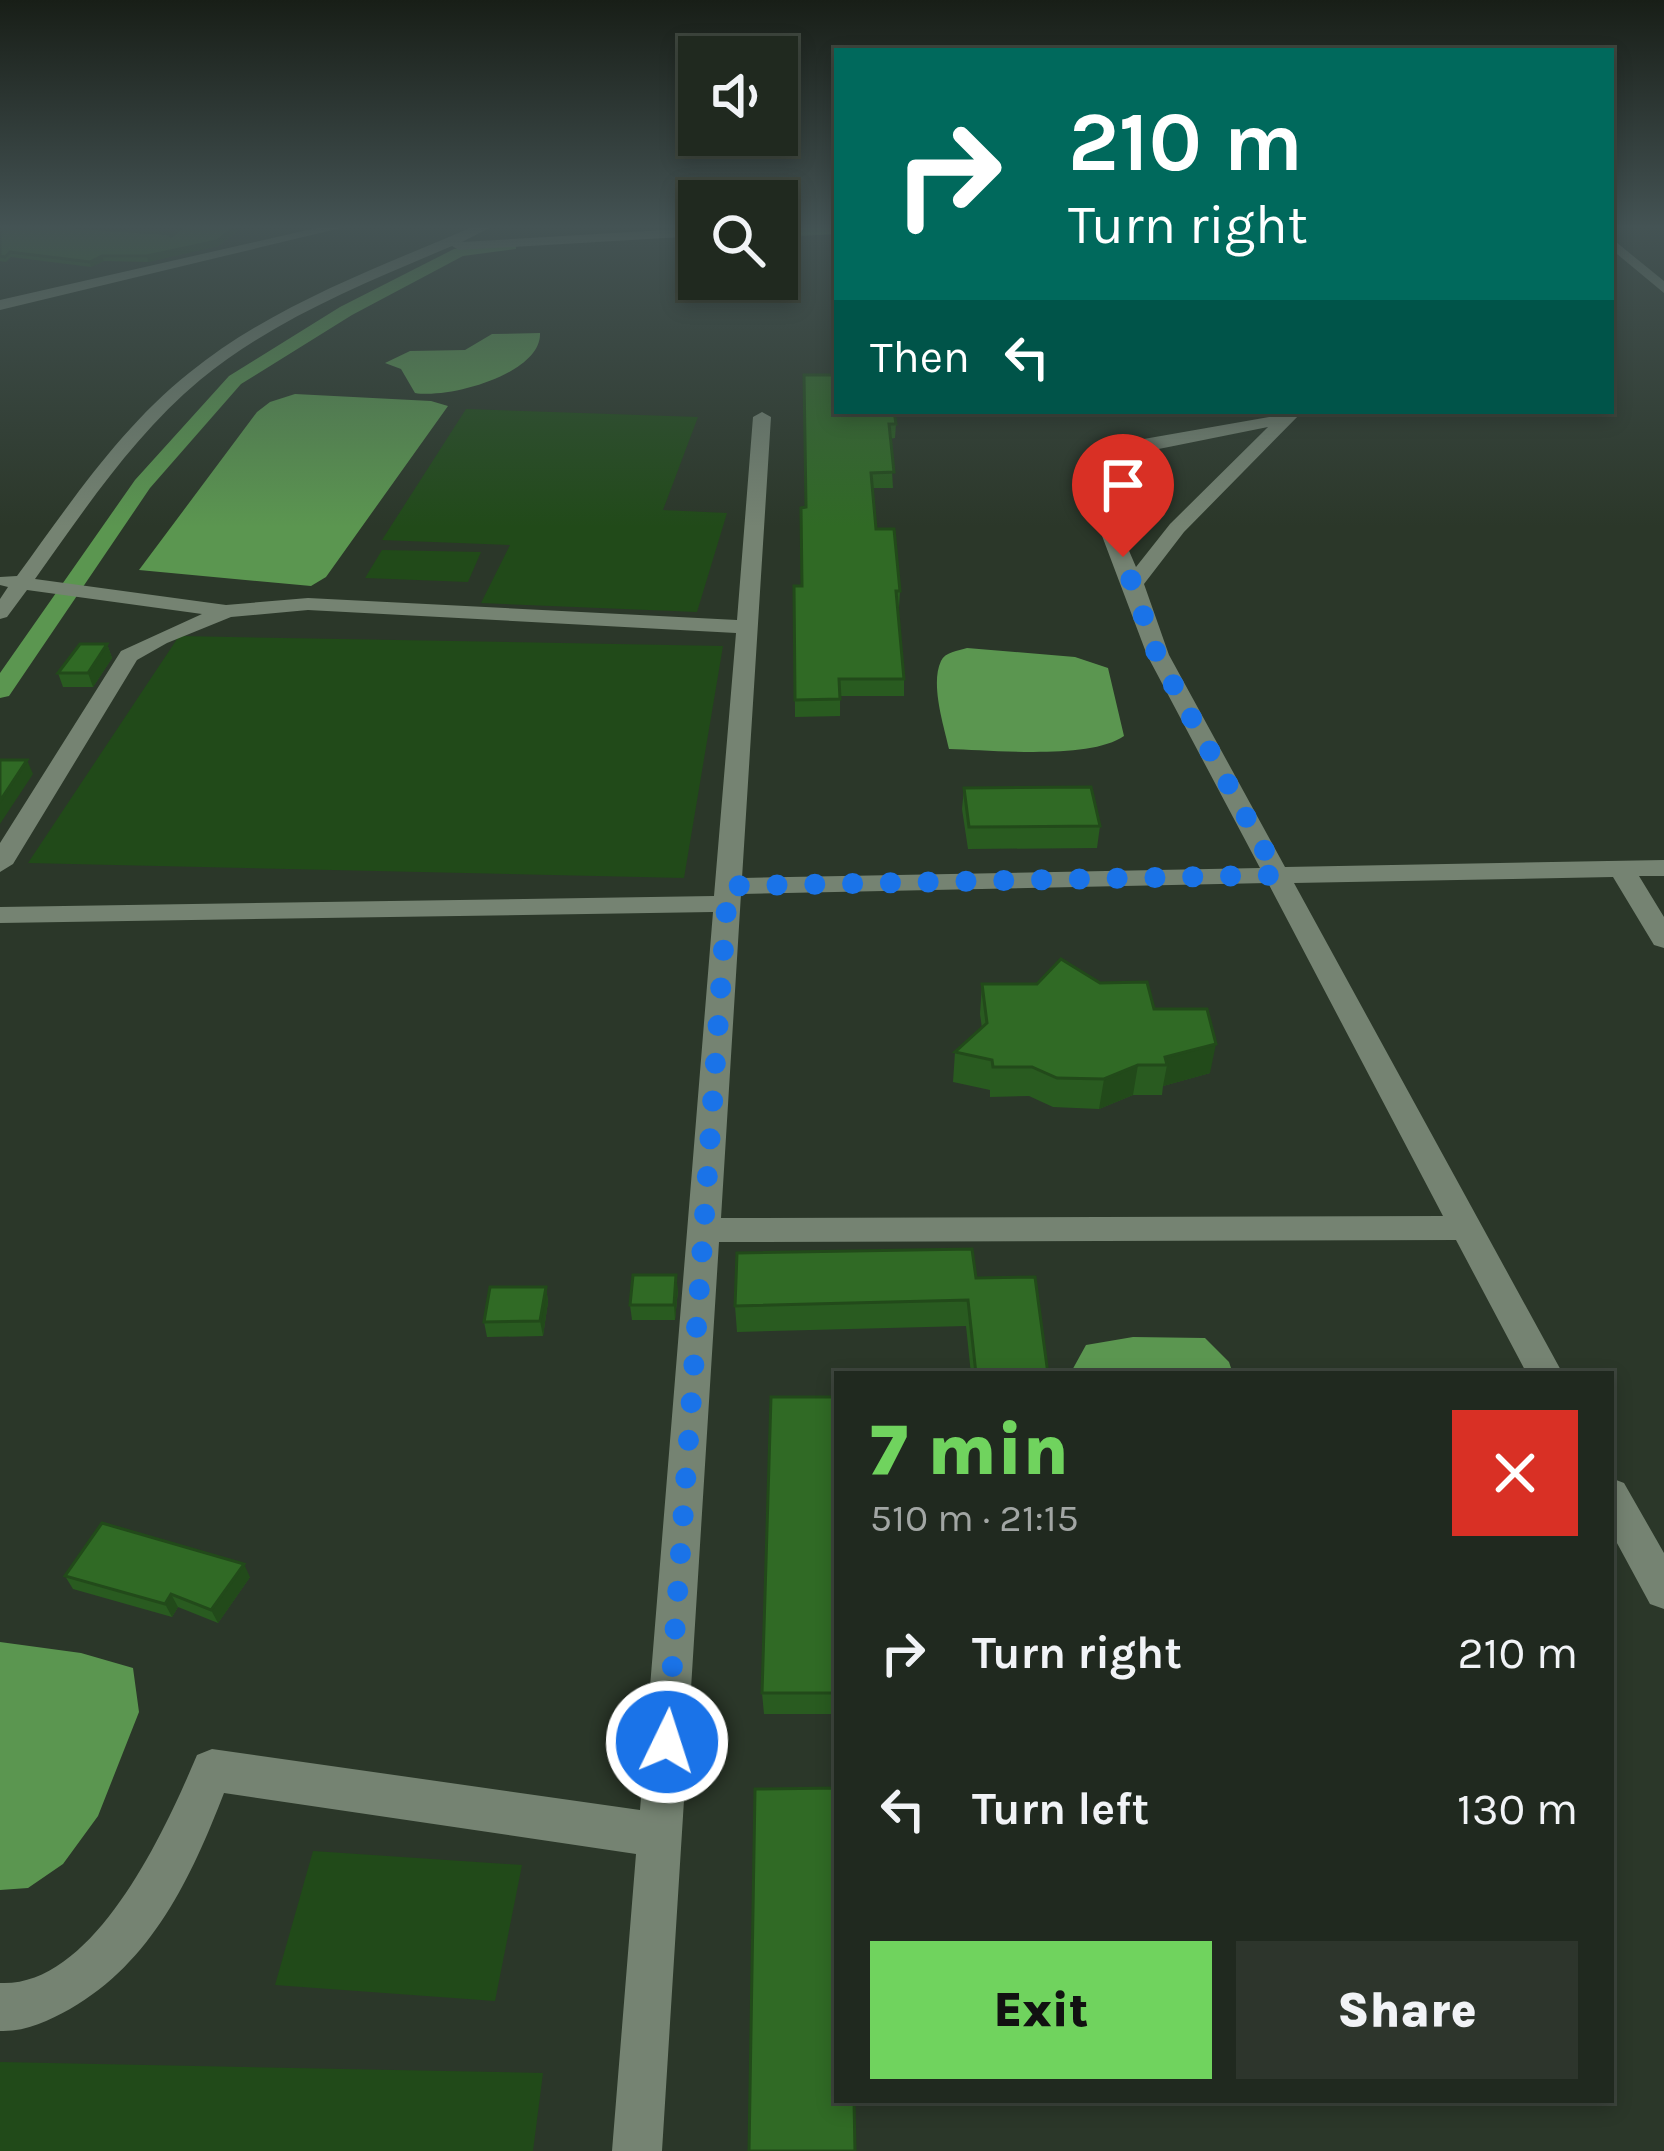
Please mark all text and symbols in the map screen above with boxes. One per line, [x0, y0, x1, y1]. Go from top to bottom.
map controls [678, 36, 798, 300]
button: sound [678, 36, 798, 156]
text: 210 m [1068, 93, 1303, 191]
icon: right [870, 96, 1026, 252]
button: search [678, 180, 798, 300]
text: Turn right [1068, 193, 1308, 257]
icon: left [994, 324, 1060, 390]
text: Then [870, 331, 970, 383]
pin [1072, 434, 1174, 557]
icon: arrive [1090, 452, 1156, 518]
text: 7 min [870, 1408, 1069, 1492]
button: close [1452, 1410, 1578, 1536]
text: 510 m · 21:15 [870, 1495, 1079, 1541]
icon: right [870, 1620, 936, 1686]
text: Turn right [972, 1627, 1182, 1679]
text: 210 m [1458, 1627, 1578, 1679]
position arrow [604, 1679, 730, 1805]
icon: left [870, 1776, 936, 1842]
text: Turn left [972, 1783, 1149, 1835]
text: 130 m [1457, 1783, 1578, 1835]
button: Exit [870, 1941, 1212, 2079]
button: Share [1236, 1941, 1578, 2079]

